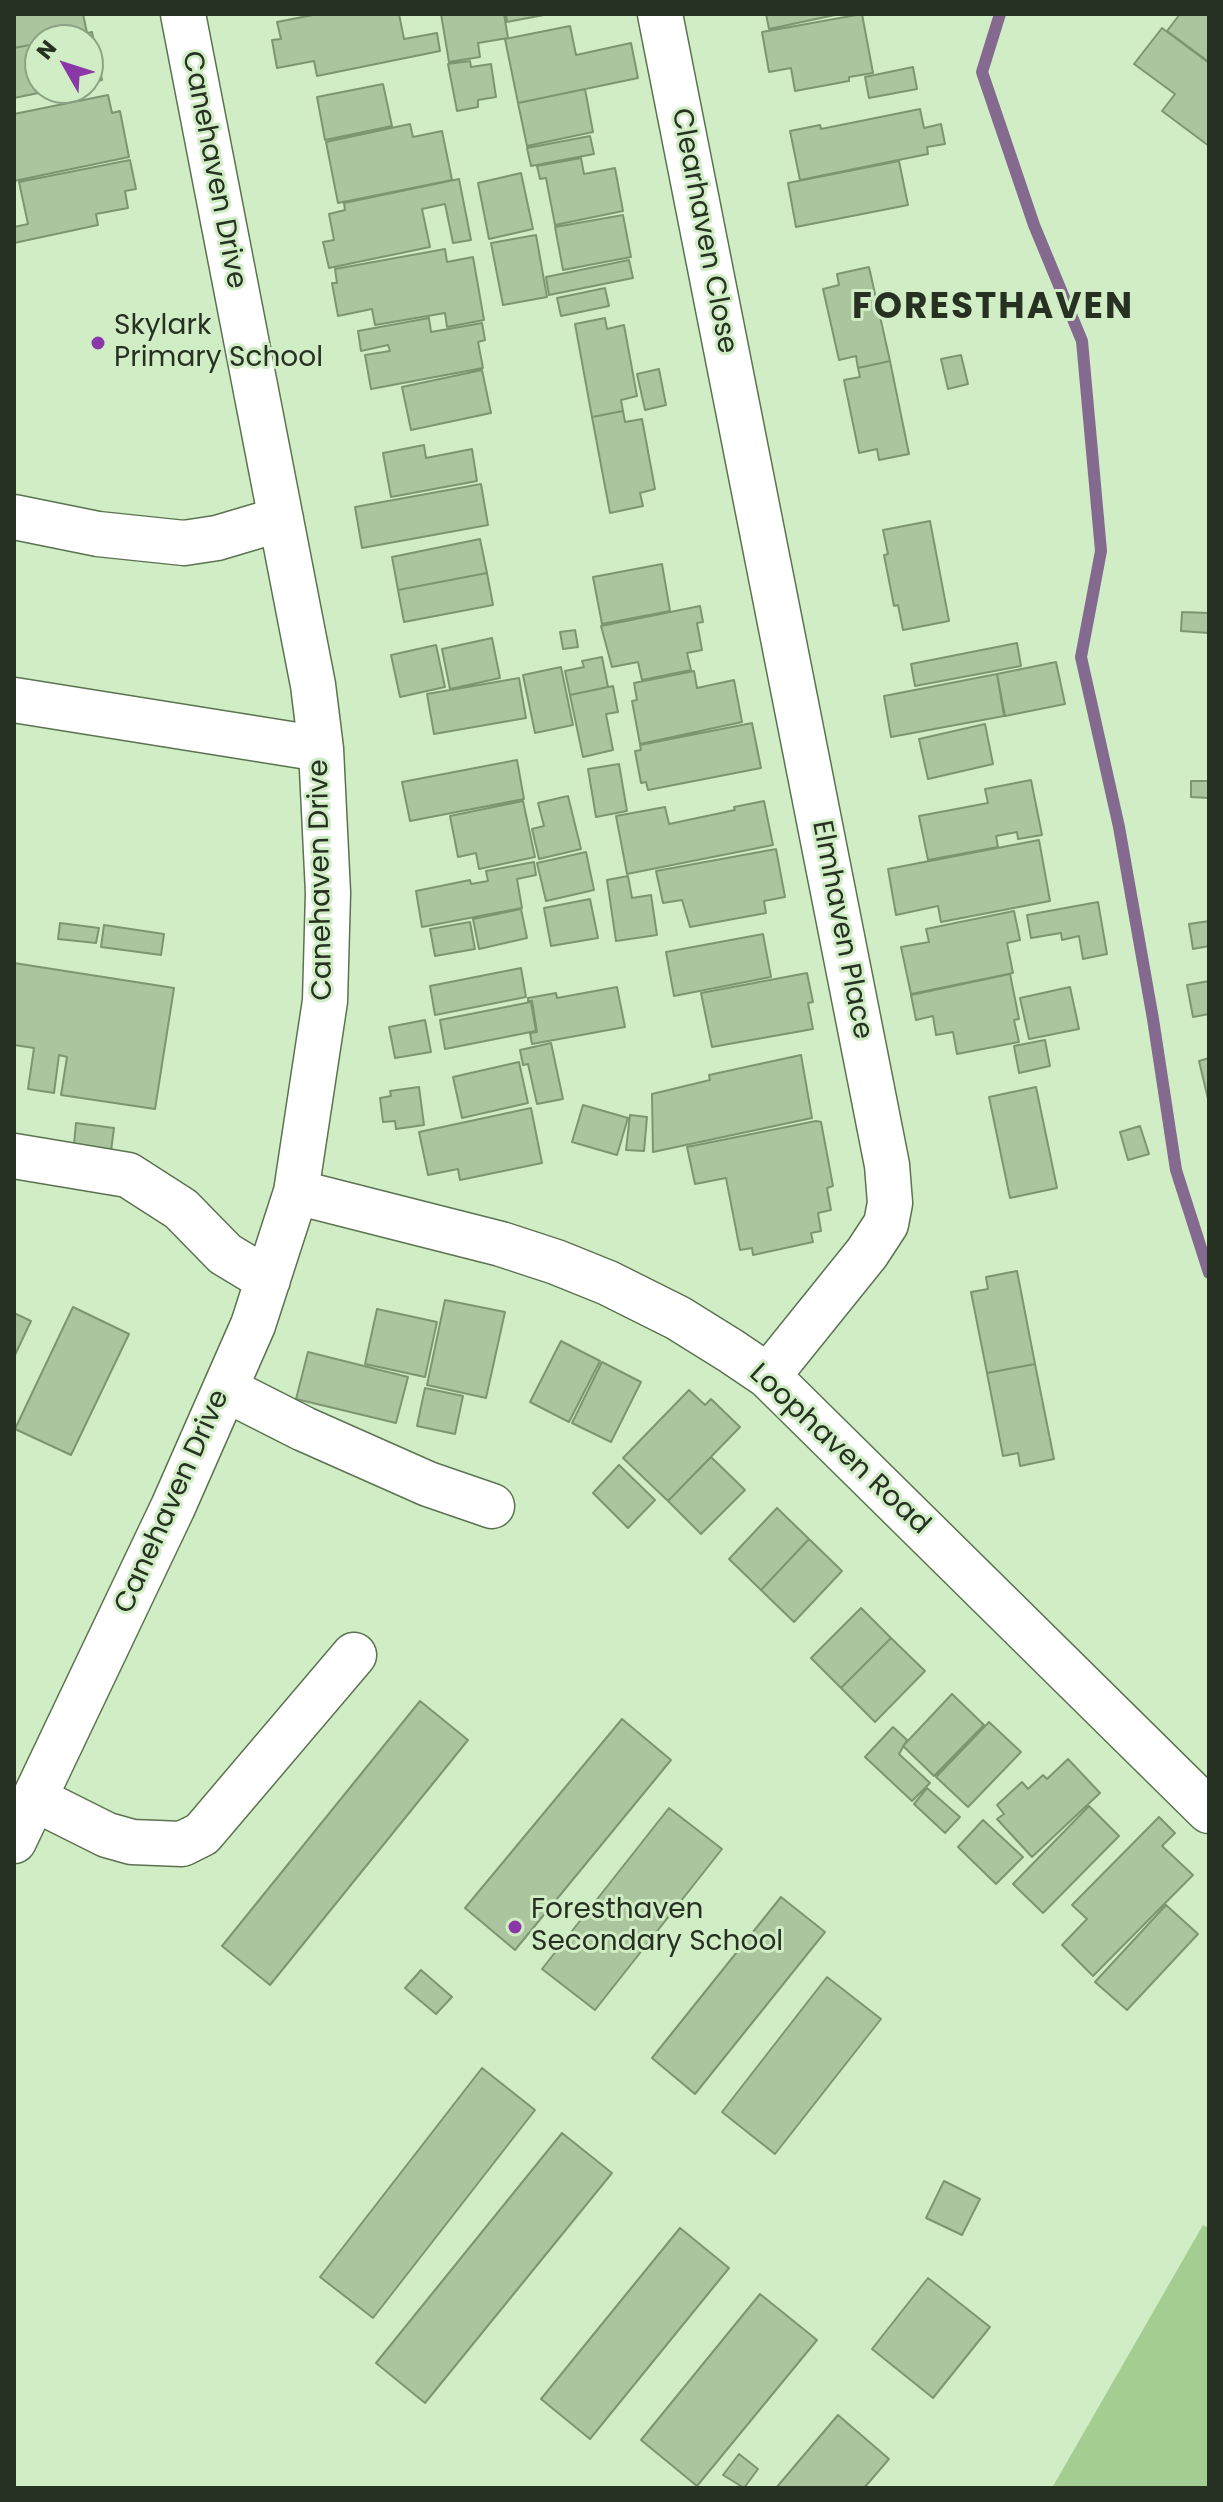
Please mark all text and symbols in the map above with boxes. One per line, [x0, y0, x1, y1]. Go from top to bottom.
north arrow [24, 24, 104, 104]
text: N [29, 34, 64, 66]
street label: Canehaven Drive [173, 48, 253, 292]
street label: Clearhaven Close [663, 106, 743, 356]
district label: FORESTHAVEN [852, 287, 1134, 331]
place label: Skylark Primary School [114, 310, 323, 376]
marker: Skylark Primary School [89, 334, 107, 352]
street label: Canehaven Drive [303, 759, 341, 1001]
street label: Elmhaven Place [803, 818, 879, 1042]
street label: Loophaven Road [742, 1358, 936, 1542]
street label: Canehaven Drive [109, 1385, 237, 1619]
place label: Foresthaven Secondary School [531, 1894, 783, 1960]
marker: Foresthaven Secondary School [506, 1918, 524, 1936]

